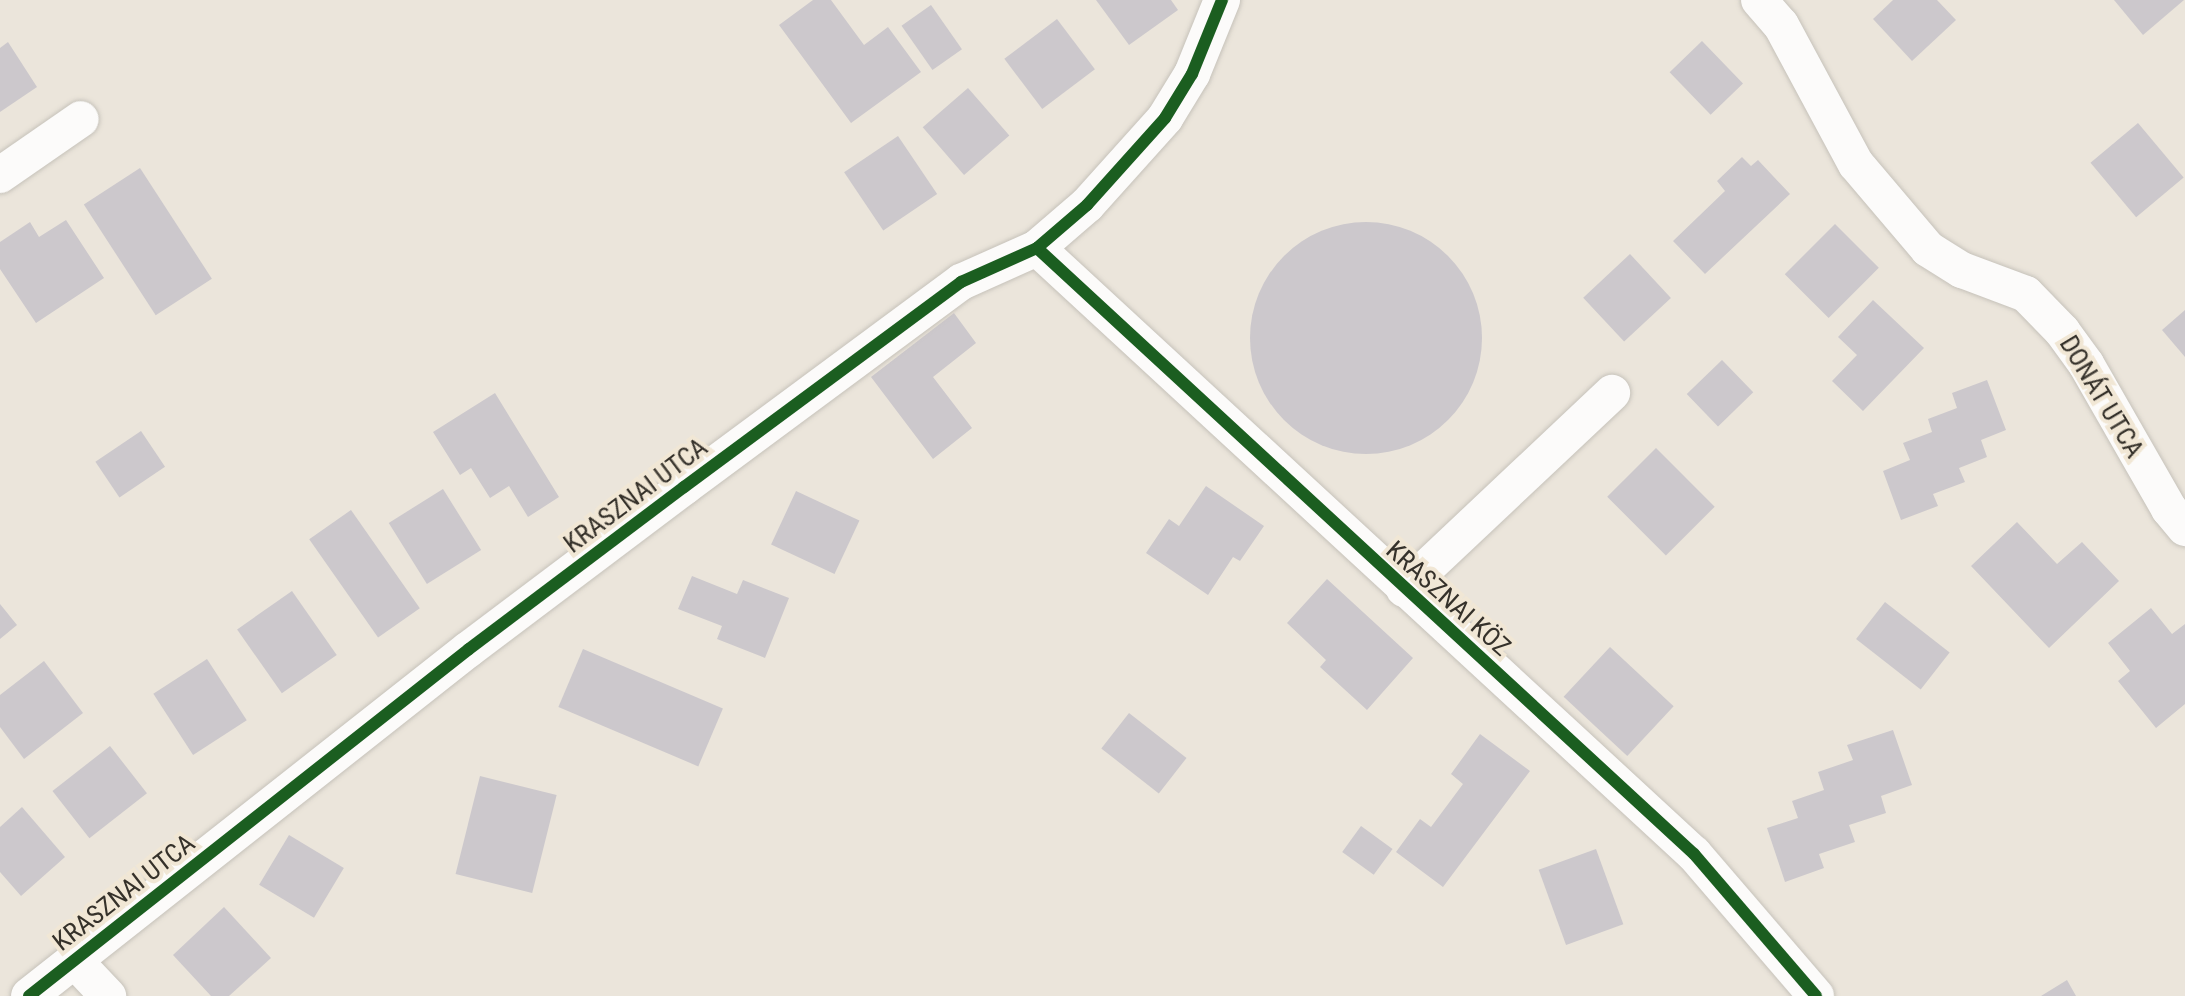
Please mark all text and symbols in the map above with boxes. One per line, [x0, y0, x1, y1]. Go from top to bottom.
street label: DONÁT UTCA [2052, 330, 2150, 464]
street label: KRASZNAI UTCA [558, 432, 714, 560]
street label: KRASZNAI KÖZ [1379, 535, 1517, 663]
street label: KRASZNAI UTCA [47, 828, 201, 958]

